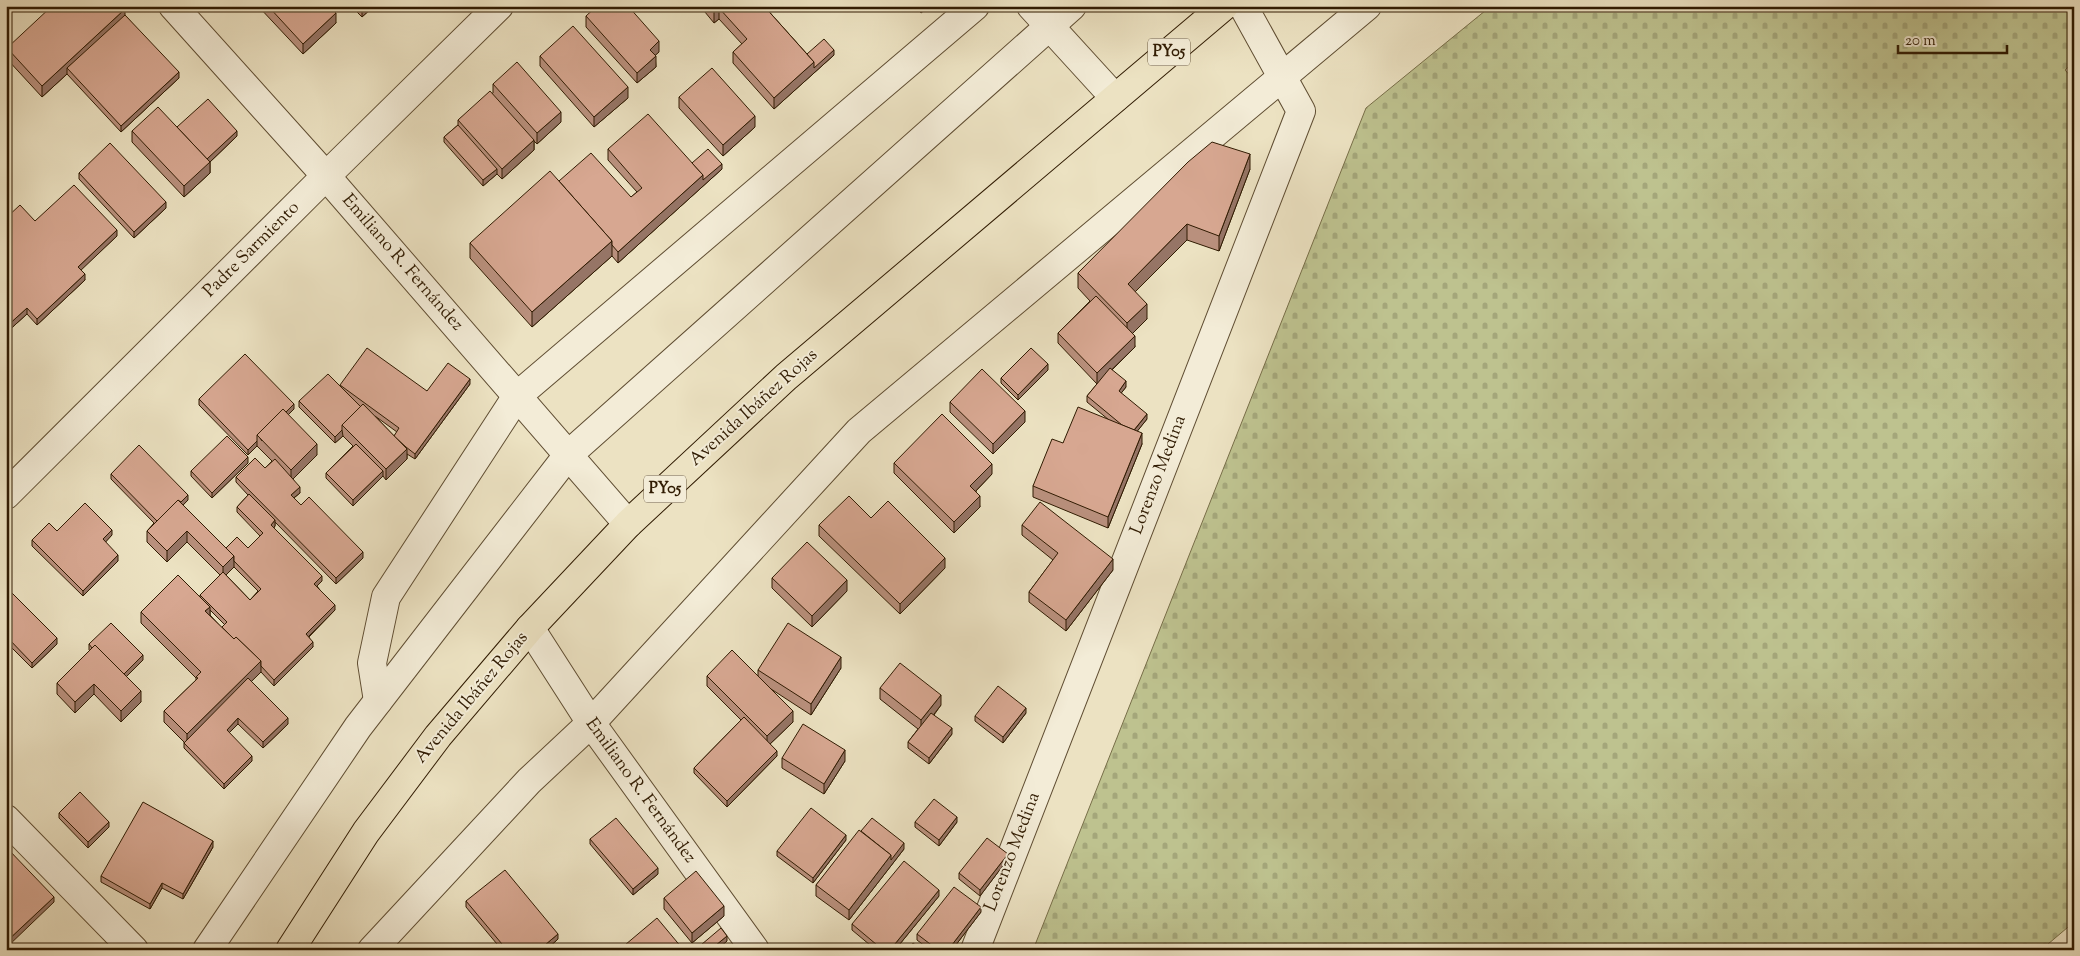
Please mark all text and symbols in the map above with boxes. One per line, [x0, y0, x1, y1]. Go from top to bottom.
scale bar [1898, 22, 2006, 54]
text: 20 m [1905, 31, 1936, 52]
road number: PY05 [1148, 38, 1190, 66]
street label: Emiliano R. Fernández [335, 189, 469, 337]
street label: Padre Sarmiento [198, 196, 306, 304]
street label: Avenida Ibáñez Rojas [684, 343, 824, 473]
street label: Lorenzo Medina [1124, 412, 1194, 538]
road number: PY05 [644, 476, 686, 502]
street label: Avenida Ibáñez Rojas [409, 626, 535, 770]
street label: Emiliano R. Fernández [578, 713, 702, 869]
street label: Lorenzo Medina [978, 789, 1048, 915]

